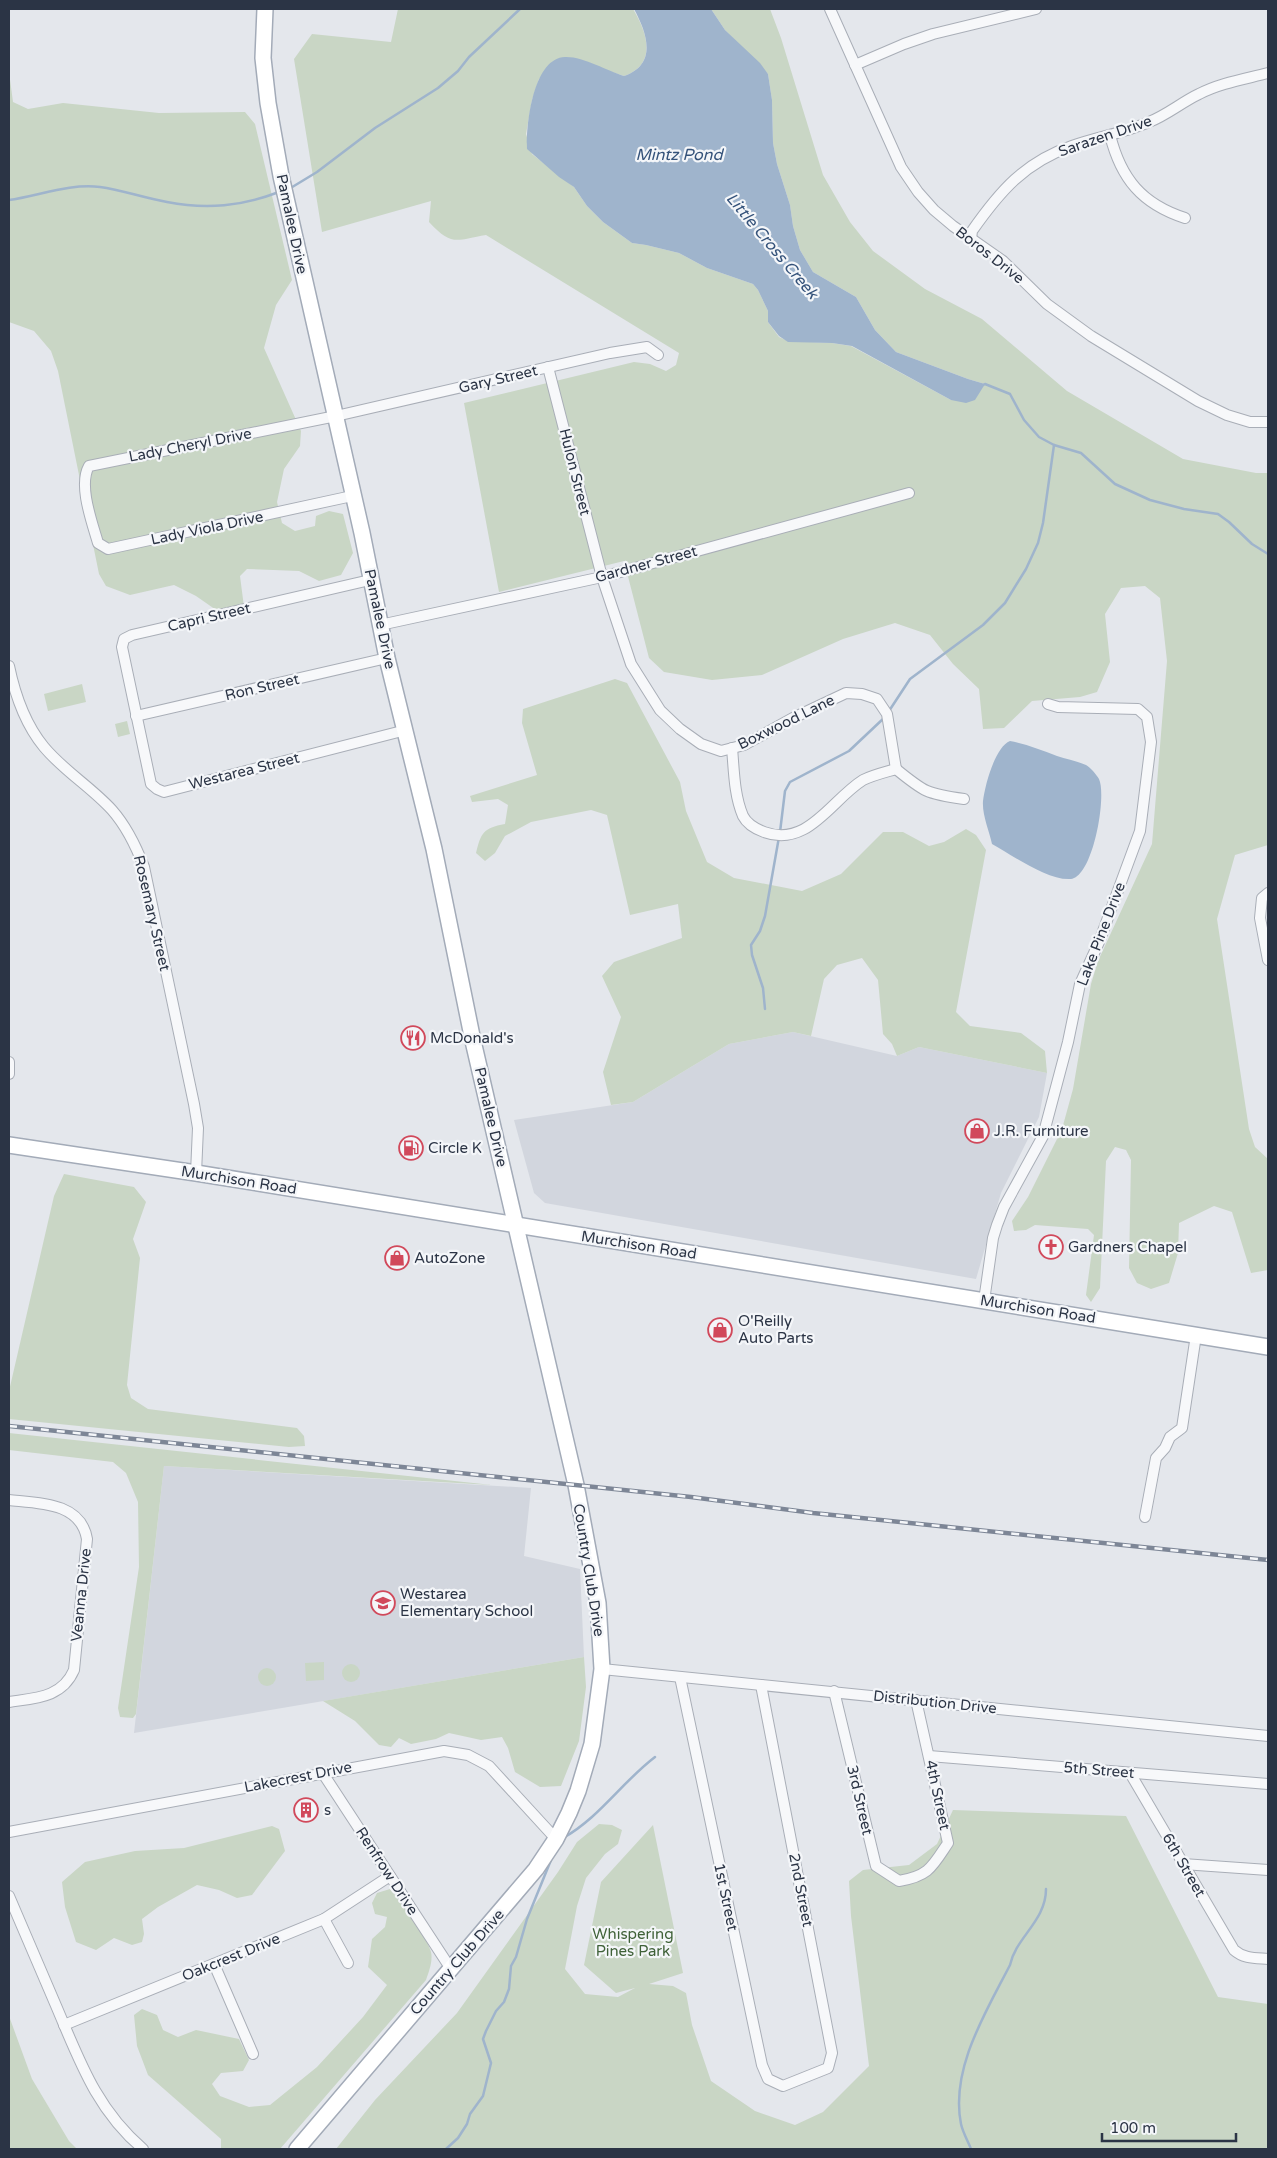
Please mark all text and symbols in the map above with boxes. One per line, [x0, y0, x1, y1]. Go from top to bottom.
street label: Sarazen Drive [1056, 112, 1154, 160]
water label: Mintz Pond [635, 145, 724, 165]
street label: Pamalee Drive [273, 172, 311, 276]
water label: Little Cross Creek [722, 189, 823, 304]
street label: Boros Drive [952, 223, 1028, 287]
street label: Gary Street [457, 361, 539, 397]
street label: Lady Cheryl Drive [127, 424, 253, 466]
street label: Hulon Street [555, 427, 595, 518]
street label: Lady Viola Drive [149, 507, 265, 549]
street label: Gardner Street [593, 542, 699, 586]
street label: Pamalee Drive [361, 567, 399, 671]
street label: Capri Street [166, 599, 252, 635]
street label: Ron Street [223, 670, 301, 704]
street label: Boxwood Lane [735, 691, 837, 753]
street label: Westarea Street [187, 748, 301, 793]
street label: Rosemary Street [130, 853, 174, 973]
street label: Lake Pine Drive [1073, 880, 1129, 988]
restaurant icon: McDonald's [400, 1025, 426, 1051]
place label: McDonald's [430, 1029, 514, 1047]
street label: Pamalee Drive [471, 1065, 511, 1169]
shop icon: J.R. Furniture [964, 1118, 990, 1144]
place label: J.R. Furniture [994, 1122, 1089, 1140]
fuel station icon: Circle K [398, 1135, 424, 1161]
place label: Circle K [428, 1139, 482, 1157]
street label: Murchison Road [180, 1162, 298, 1198]
street label: Murchison Road [580, 1227, 698, 1263]
church icon: Gardners Chapel [1038, 1234, 1064, 1260]
place label: Gardners Chapel [1068, 1238, 1187, 1256]
shop icon: AutoZone [384, 1245, 410, 1271]
place label: AutoZone [414, 1249, 485, 1267]
street label: Murchison Road [979, 1291, 1097, 1327]
place label: O'Reilly Auto Parts [738, 1312, 814, 1347]
shop icon: O'Reilly Auto Parts [707, 1317, 733, 1343]
street label: Country Club Drive [570, 1502, 608, 1638]
street label: Veanna Drive [67, 1547, 95, 1643]
place label: Westarea Elementary School [400, 1585, 533, 1620]
school or university icon: Westarea Elementary School [370, 1590, 396, 1616]
street label: Distribution Drive [872, 1687, 998, 1717]
street label: Lakecrest Drive [243, 1758, 353, 1796]
street label: 4th Street [922, 1758, 954, 1832]
street label: 5th Street [1063, 1758, 1135, 1782]
street label: 3rd Street [843, 1763, 877, 1837]
building icon: s [293, 1797, 319, 1823]
place label: s [324, 1801, 331, 1819]
street label: Renfrow Drive [352, 1824, 422, 1918]
street label: 6th Street [1158, 1830, 1210, 1900]
street label: 2nd Street [785, 1852, 817, 1929]
street label: 1st Street [710, 1861, 742, 1933]
street label: Country Club Drive [406, 1905, 508, 2019]
park label: Whispering Pines Park [592, 1925, 674, 1960]
street label: Oakcrest Drive [179, 1929, 283, 1985]
scale bar [1102, 2110, 1236, 2142]
text: 100 m [1110, 2119, 1156, 2137]

